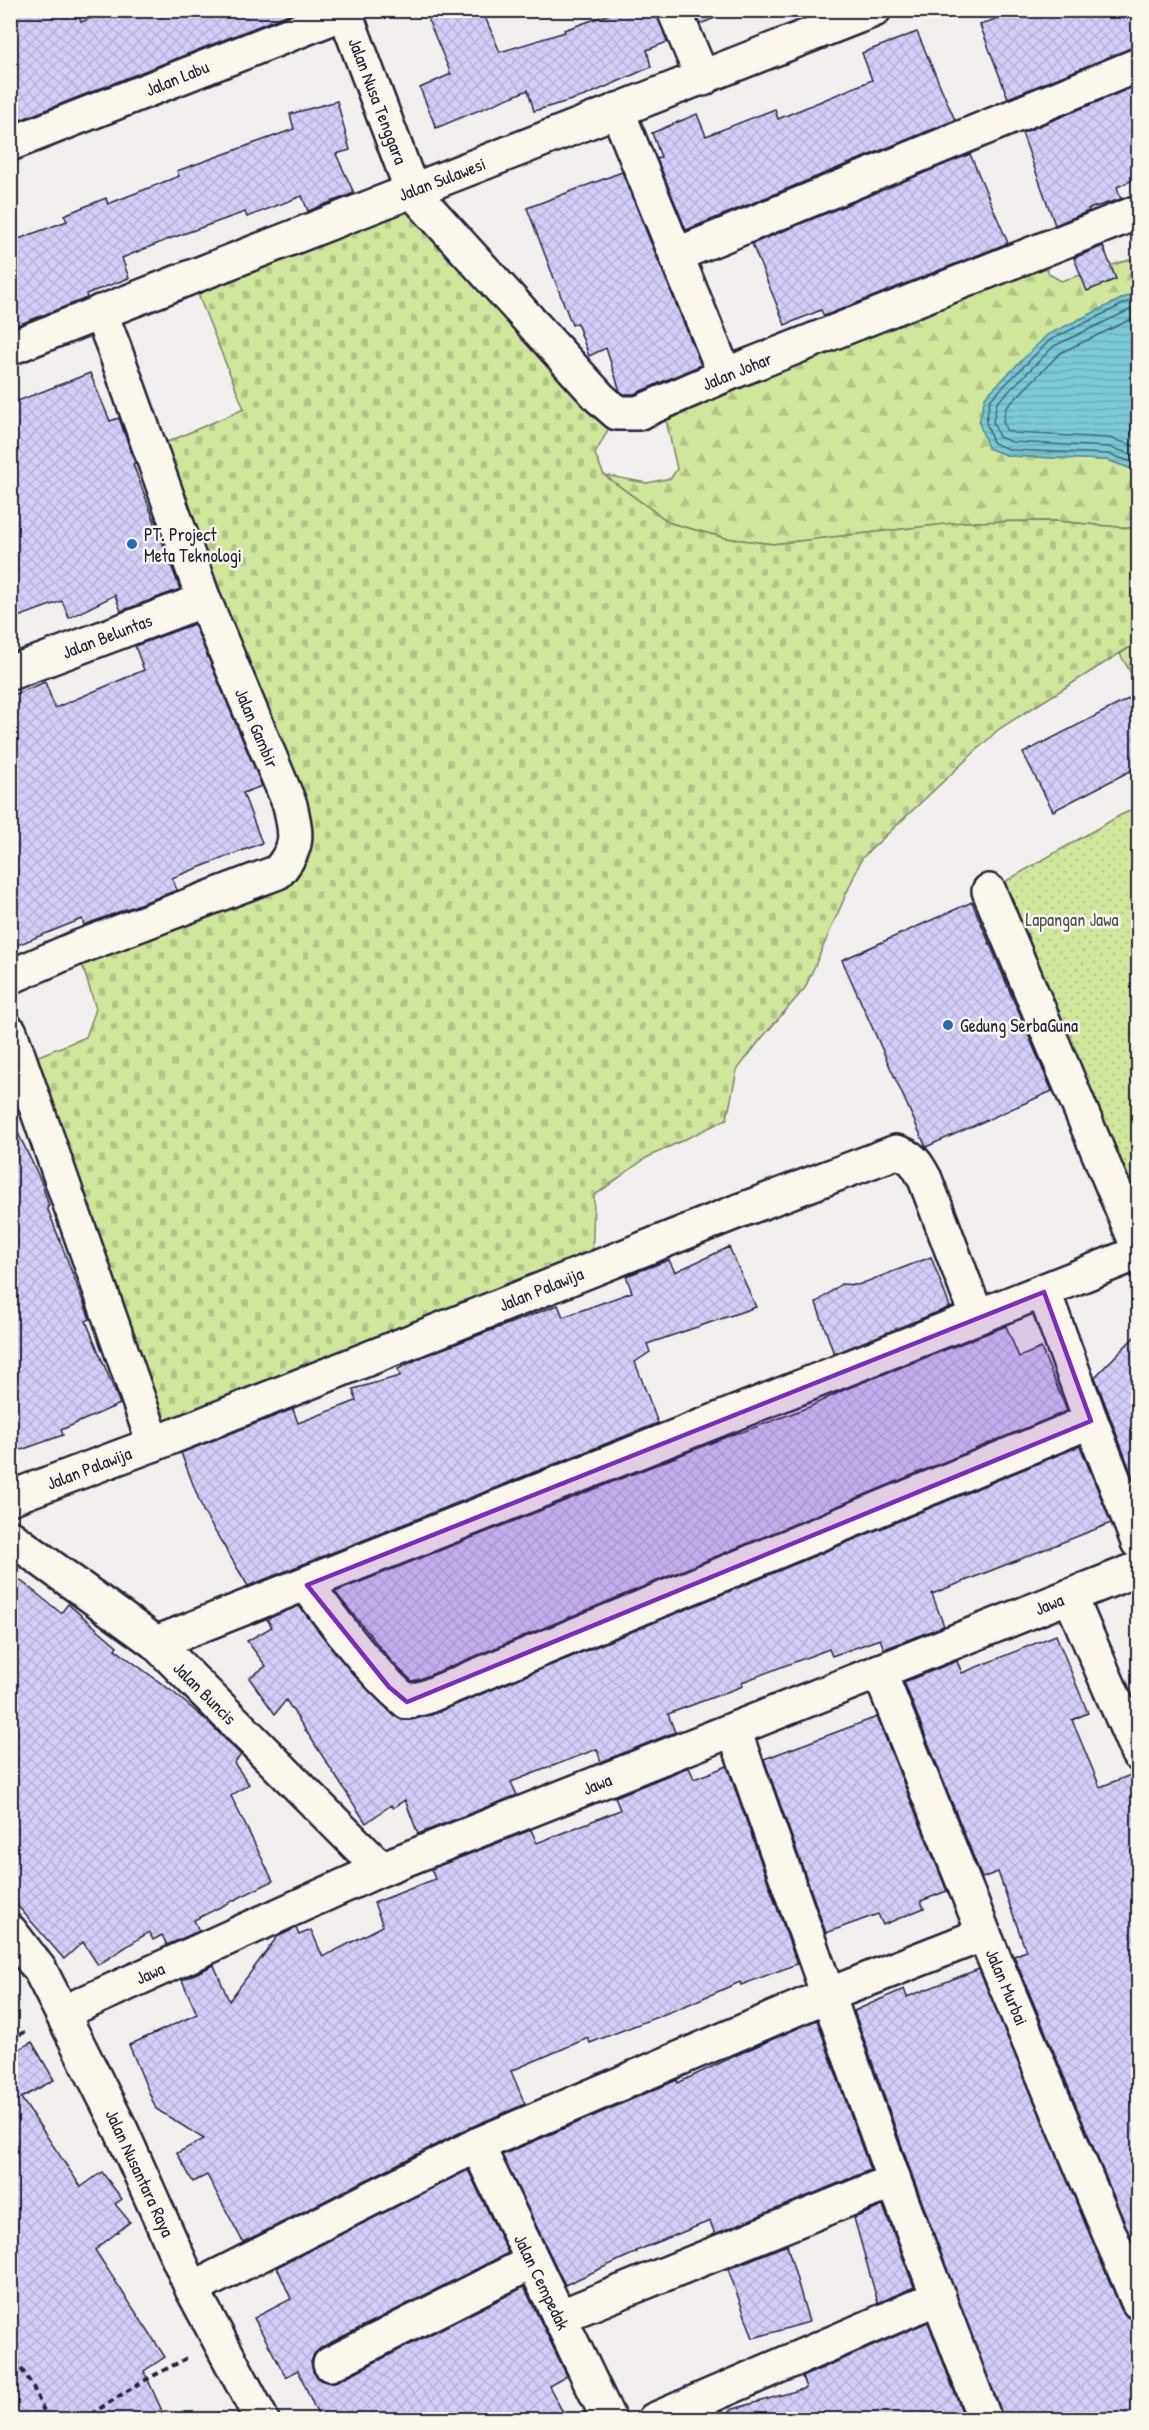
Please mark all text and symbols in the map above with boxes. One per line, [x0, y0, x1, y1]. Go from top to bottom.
street label: Jalan Nusa Tenggara [342, 34, 414, 168]
street label: Jalan Labu [142, 54, 212, 102]
street label: Jalan Sulawesi [395, 151, 489, 207]
street label: Jalan Johar [698, 346, 776, 396]
place label: PT. Project Meta Teknologi [144, 522, 242, 568]
marker: PT. Project Meta Teknologi [125, 537, 139, 551]
street label: Jalan Beluntas [58, 607, 156, 665]
street label: Jalan Gambir [229, 684, 285, 772]
park label: Lapangan Jawa [1025, 907, 1119, 932]
place label: Gedung SerbaGuna [960, 1013, 1078, 1038]
marker: Gedung SerbaGuna [941, 1018, 955, 1032]
street label: Jalan Palawija [495, 1261, 587, 1317]
street label: Jalan Palawija [43, 1440, 135, 1496]
street label: Jawa [1031, 1587, 1067, 1621]
street label: Jalan Buncis [168, 1656, 242, 1730]
street label: Jawa [579, 1767, 615, 1801]
street label: Jalan Murbai [980, 1945, 1034, 2029]
street label: Jawa [132, 1956, 168, 1990]
street label: Jalan Nusantara Raya [100, 2105, 180, 2241]
street label: Jalan Cempedak [508, 2230, 576, 2334]

